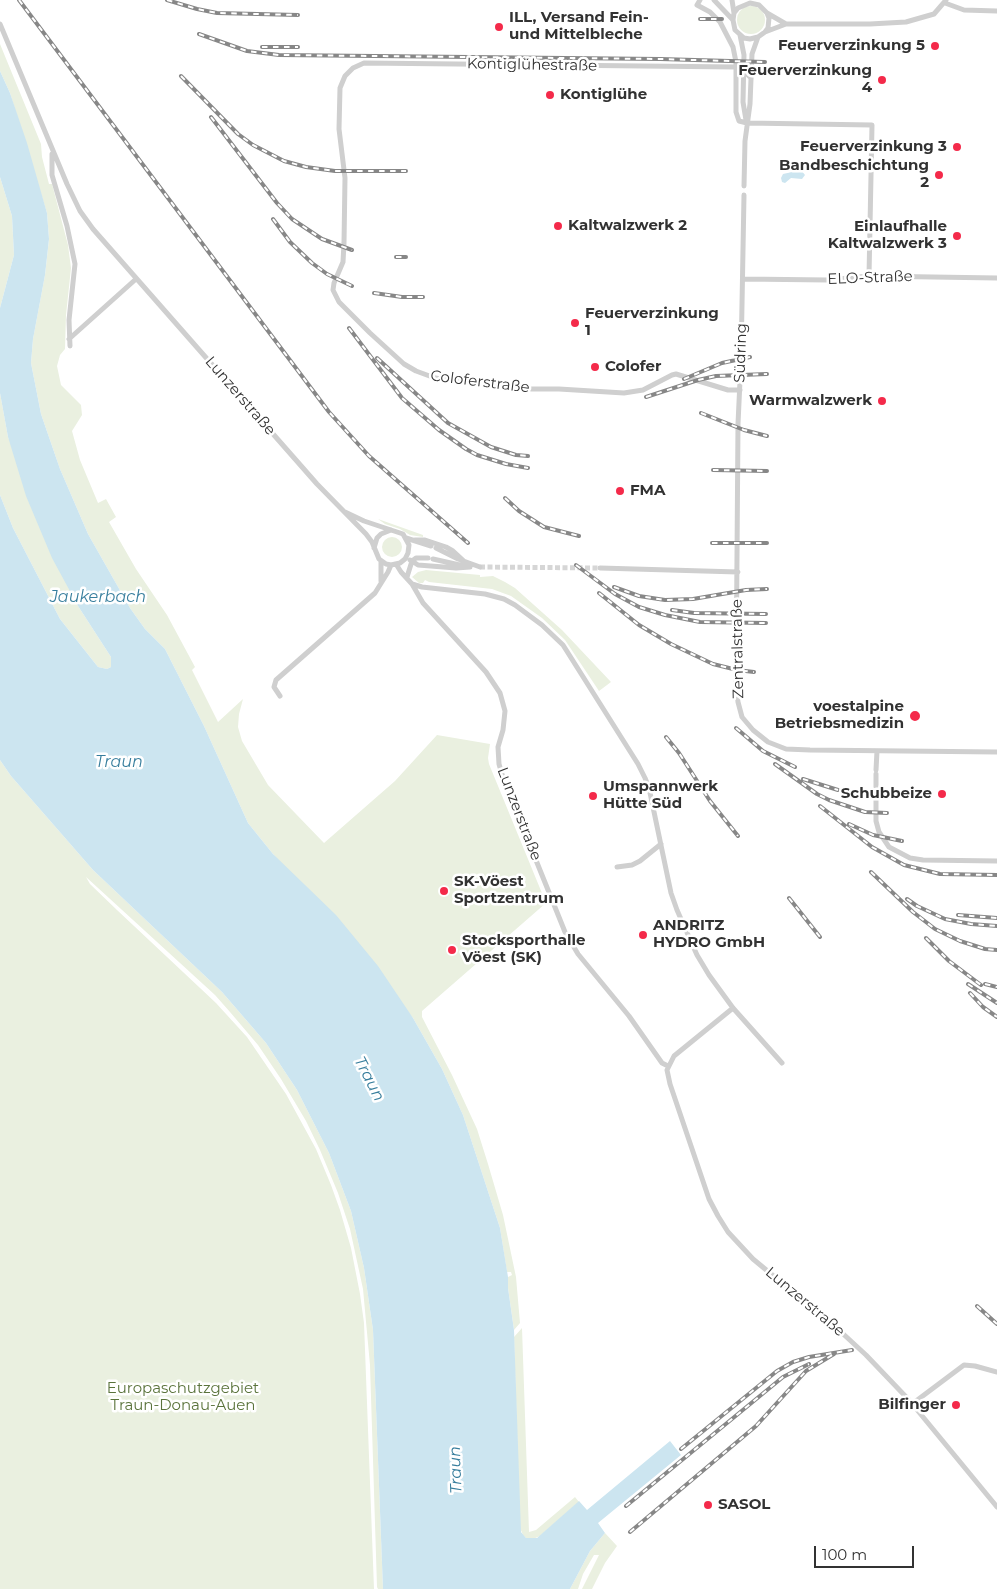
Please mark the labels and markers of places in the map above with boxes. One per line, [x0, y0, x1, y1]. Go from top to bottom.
place label: ILL, Versand Fein- und Mittelbleche [509, 9, 649, 44]
marker: ILL, Versand Fein- und Mittelbleche [493, 21, 505, 33]
place label: Feuerverzinkung 5 [778, 37, 925, 55]
marker: Feuerverzinkung 5 [929, 40, 941, 52]
place label: Feuerverzinkung 4 [738, 62, 872, 97]
marker: Feuerverzinkung 4 [876, 74, 888, 86]
place label: Kontiglühe [560, 86, 647, 104]
marker: Kontiglühe [544, 89, 556, 101]
place label: Feuerverzinkung 3 [800, 138, 947, 156]
marker: Feuerverzinkung 3 [951, 141, 963, 153]
place label: Bandbeschichtung 2 [779, 157, 929, 192]
marker: Bandbeschichtung 2 [933, 169, 945, 181]
place label: Kaltwalzwerk 2 [568, 217, 687, 235]
place label: Einlaufhalle Kaltwalzwerk 3 [828, 218, 947, 253]
marker: Kaltwalzwerk 2 [552, 220, 564, 232]
marker: Einlaufhalle Kaltwalzwerk 3 [951, 230, 963, 242]
place label: Feuerverzinkung 1 [585, 305, 719, 340]
marker: Feuerverzinkung 1 [569, 317, 581, 329]
place label: Colofer [605, 358, 661, 376]
marker: Colofer [589, 361, 601, 373]
place label: Warmwalzwerk [749, 392, 872, 410]
marker: Warmwalzwerk [876, 395, 888, 407]
place label: FMA [630, 482, 665, 500]
marker: FMA [614, 485, 626, 497]
place label: voestalpine Betriebsmedizin [775, 698, 904, 733]
marker: voestalpine Betriebsmedizin [908, 709, 922, 723]
place label: Umspannwerk Hütte Süd [603, 778, 718, 813]
place label: Schubbeize [841, 785, 932, 803]
marker: Schubbeize [936, 788, 948, 800]
marker: Umspannwerk Hütte Süd [587, 790, 599, 802]
place label: SK-Vöest Sportzentrum [454, 873, 564, 908]
marker: SK-Vöest Sportzentrum [438, 885, 450, 897]
place label: ANDRITZ HYDRO GmbH [653, 917, 765, 952]
marker: ANDRITZ HYDRO GmbH [637, 929, 649, 941]
place label: Stocksporthalle Vöest (SK) [462, 932, 586, 967]
marker: Stocksporthalle Vöest (SK) [446, 944, 458, 956]
place label: Bilfinger [878, 1396, 946, 1414]
marker: Bilfinger [950, 1399, 962, 1411]
place label: SASOL [718, 1496, 770, 1514]
marker: SASOL [702, 1499, 714, 1511]

